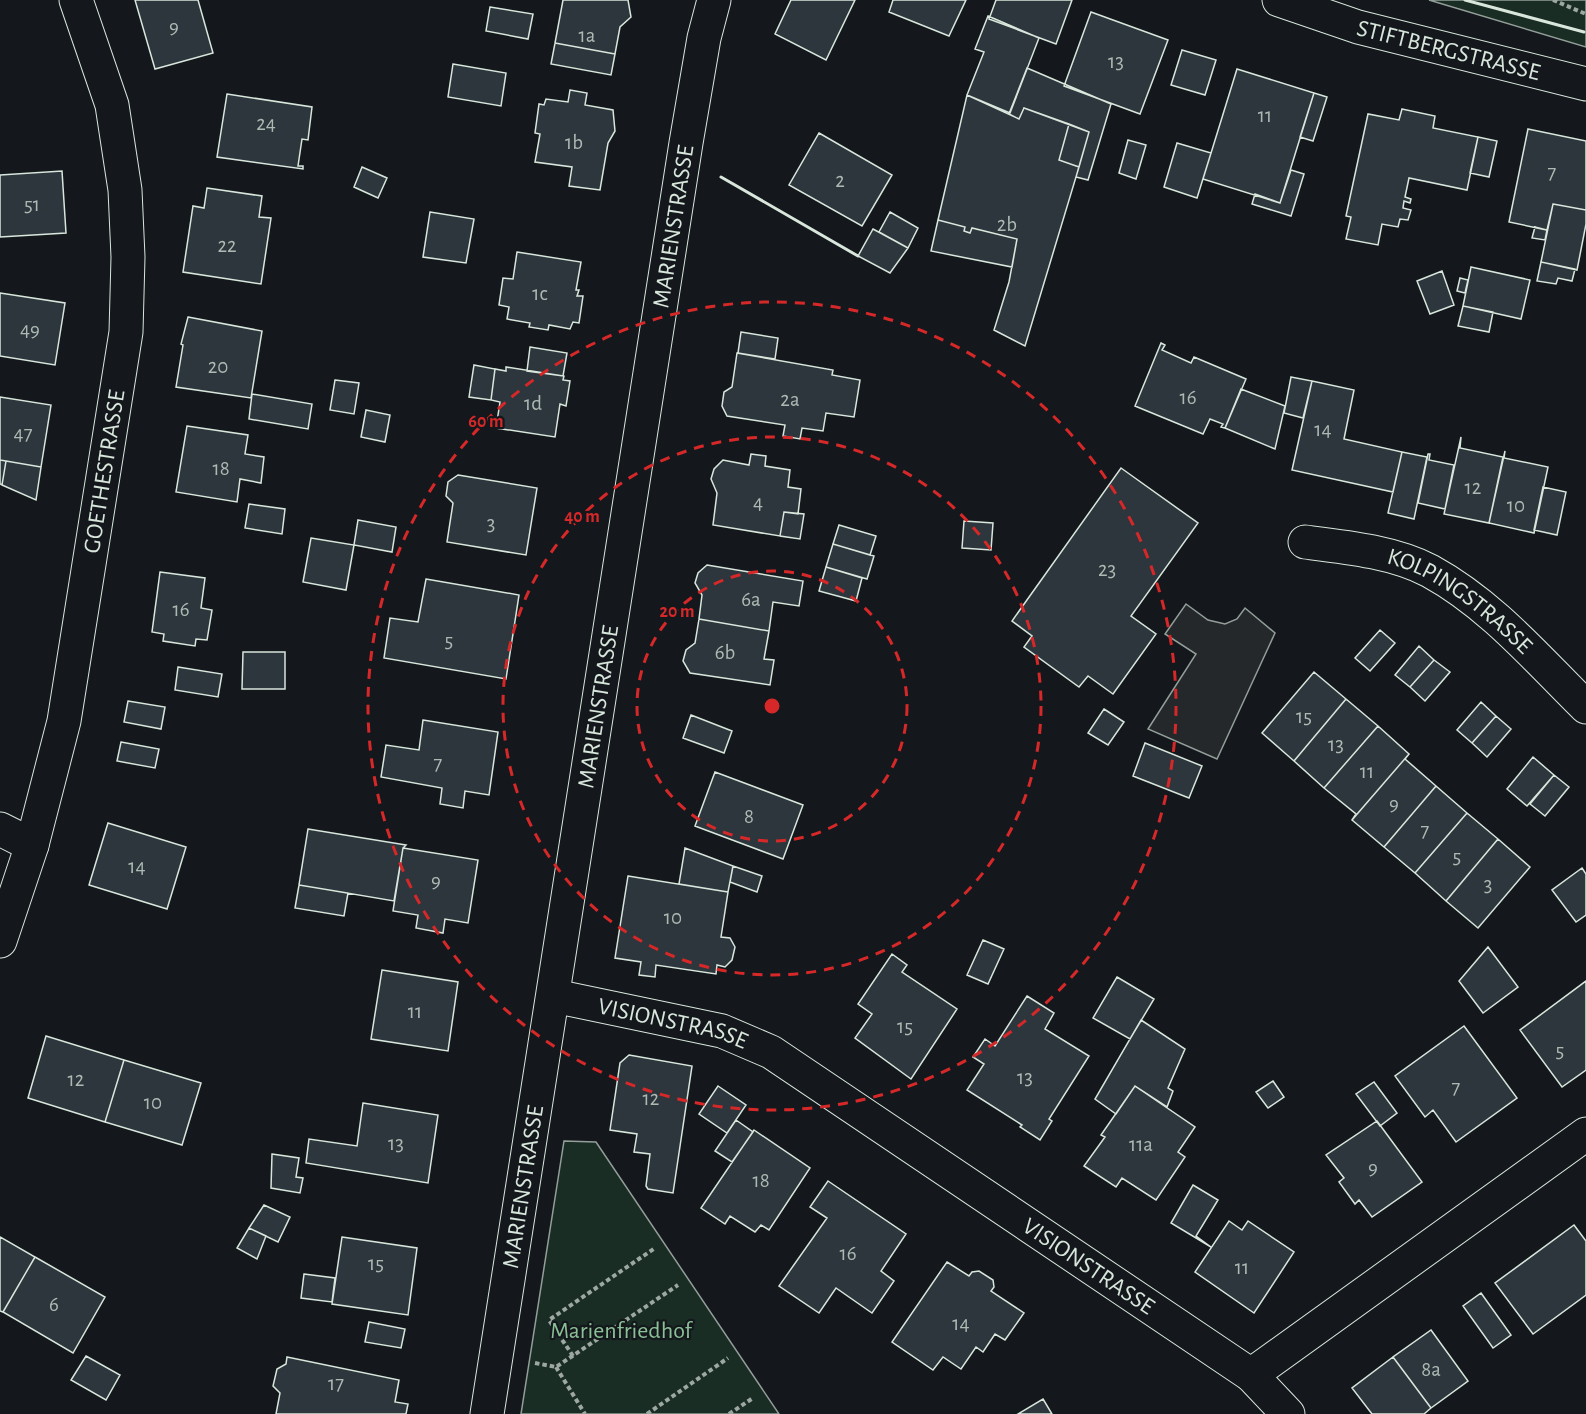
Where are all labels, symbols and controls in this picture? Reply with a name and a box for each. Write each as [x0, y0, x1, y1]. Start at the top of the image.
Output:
house number: 9 [169, 16, 179, 37]
street label: STIFTBERGSTRASSE [1354, 16, 1543, 85]
house number: 1a [579, 25, 596, 46]
house number: 13 [1108, 51, 1124, 72]
house number: 11 [1258, 105, 1272, 126]
house number: 24 [256, 113, 276, 134]
house number: 1b [565, 132, 583, 153]
street label: MARIENSTRASSE [649, 143, 699, 310]
house number: 7 [1548, 162, 1557, 183]
house number: 2 [835, 170, 845, 191]
house number: 51 [24, 194, 40, 215]
house number: 2b [997, 214, 1017, 235]
house number: 22 [217, 235, 237, 256]
house number: 1c [532, 283, 548, 304]
house number: 49 [20, 319, 40, 340]
house number: 20 [208, 356, 228, 377]
house number: 16 [1179, 387, 1197, 408]
street label: GOETHESTRASSE [80, 388, 130, 555]
house number: 2a [780, 389, 800, 410]
house number: 1d [524, 393, 542, 414]
text: 60 m [468, 413, 504, 431]
house number: 14 [1314, 419, 1332, 440]
house number: 47 [14, 423, 33, 444]
house number: 18 [212, 458, 230, 479]
house number: 12 [1465, 477, 1481, 498]
house number: 4 [753, 492, 763, 513]
house number: 10 [1507, 495, 1525, 516]
text: 40 m [564, 508, 600, 526]
house number: 3 [487, 513, 495, 534]
street label: KOLPINGSTRASSE [1385, 545, 1537, 659]
house number: 23 [1098, 559, 1116, 580]
house number: 6a [741, 589, 761, 610]
house number: 16 [172, 599, 190, 620]
text: 20 m [659, 603, 695, 621]
street label: MARIENSTRASSE [574, 623, 623, 790]
house number: 5 [445, 630, 453, 651]
house number: 6b [715, 642, 735, 663]
centre of rings [762, 696, 782, 716]
house number: 15 [1296, 706, 1312, 727]
house number: 13 [1328, 734, 1344, 755]
house number: 7 [434, 753, 443, 774]
house number: 11 [1360, 761, 1374, 782]
house number: 9 [1389, 793, 1399, 814]
house number: 8 [744, 806, 754, 827]
house number: 7 [1421, 820, 1430, 841]
house number: 5 [1453, 846, 1461, 867]
house number: 14 [128, 856, 146, 877]
house number: 9 [431, 870, 441, 891]
house number: 3 [1484, 874, 1492, 895]
house number: 10 [664, 907, 682, 928]
street label: VISIONSTRASSE [596, 994, 752, 1054]
house number: 11 [408, 1001, 422, 1022]
house number: 15 [897, 1016, 913, 1037]
house number: 5 [1556, 1040, 1564, 1061]
house number: 13 [1017, 1067, 1033, 1088]
house number: 12 [68, 1069, 84, 1090]
house number: 7 [1452, 1077, 1461, 1098]
house number: 12 [643, 1088, 659, 1109]
house number: 10 [144, 1092, 162, 1113]
street label: MARIENSTRASSE [499, 1103, 548, 1270]
house number: 13 [388, 1133, 404, 1154]
house number: 11a [1129, 1134, 1153, 1155]
house number: 9 [1368, 1157, 1378, 1178]
house number: 18 [752, 1170, 770, 1191]
street label: VISIONSTRASSE [1018, 1214, 1159, 1320]
house number: 16 [839, 1243, 857, 1264]
house number: 15 [368, 1253, 384, 1274]
house number: 11 [1235, 1257, 1249, 1278]
house number: 6 [49, 1294, 59, 1315]
house number: 14 [952, 1313, 970, 1334]
park label: Marienfriedhof [550, 1319, 694, 1343]
house number: 8a [1421, 1359, 1441, 1380]
house number: 17 [328, 1373, 344, 1394]

